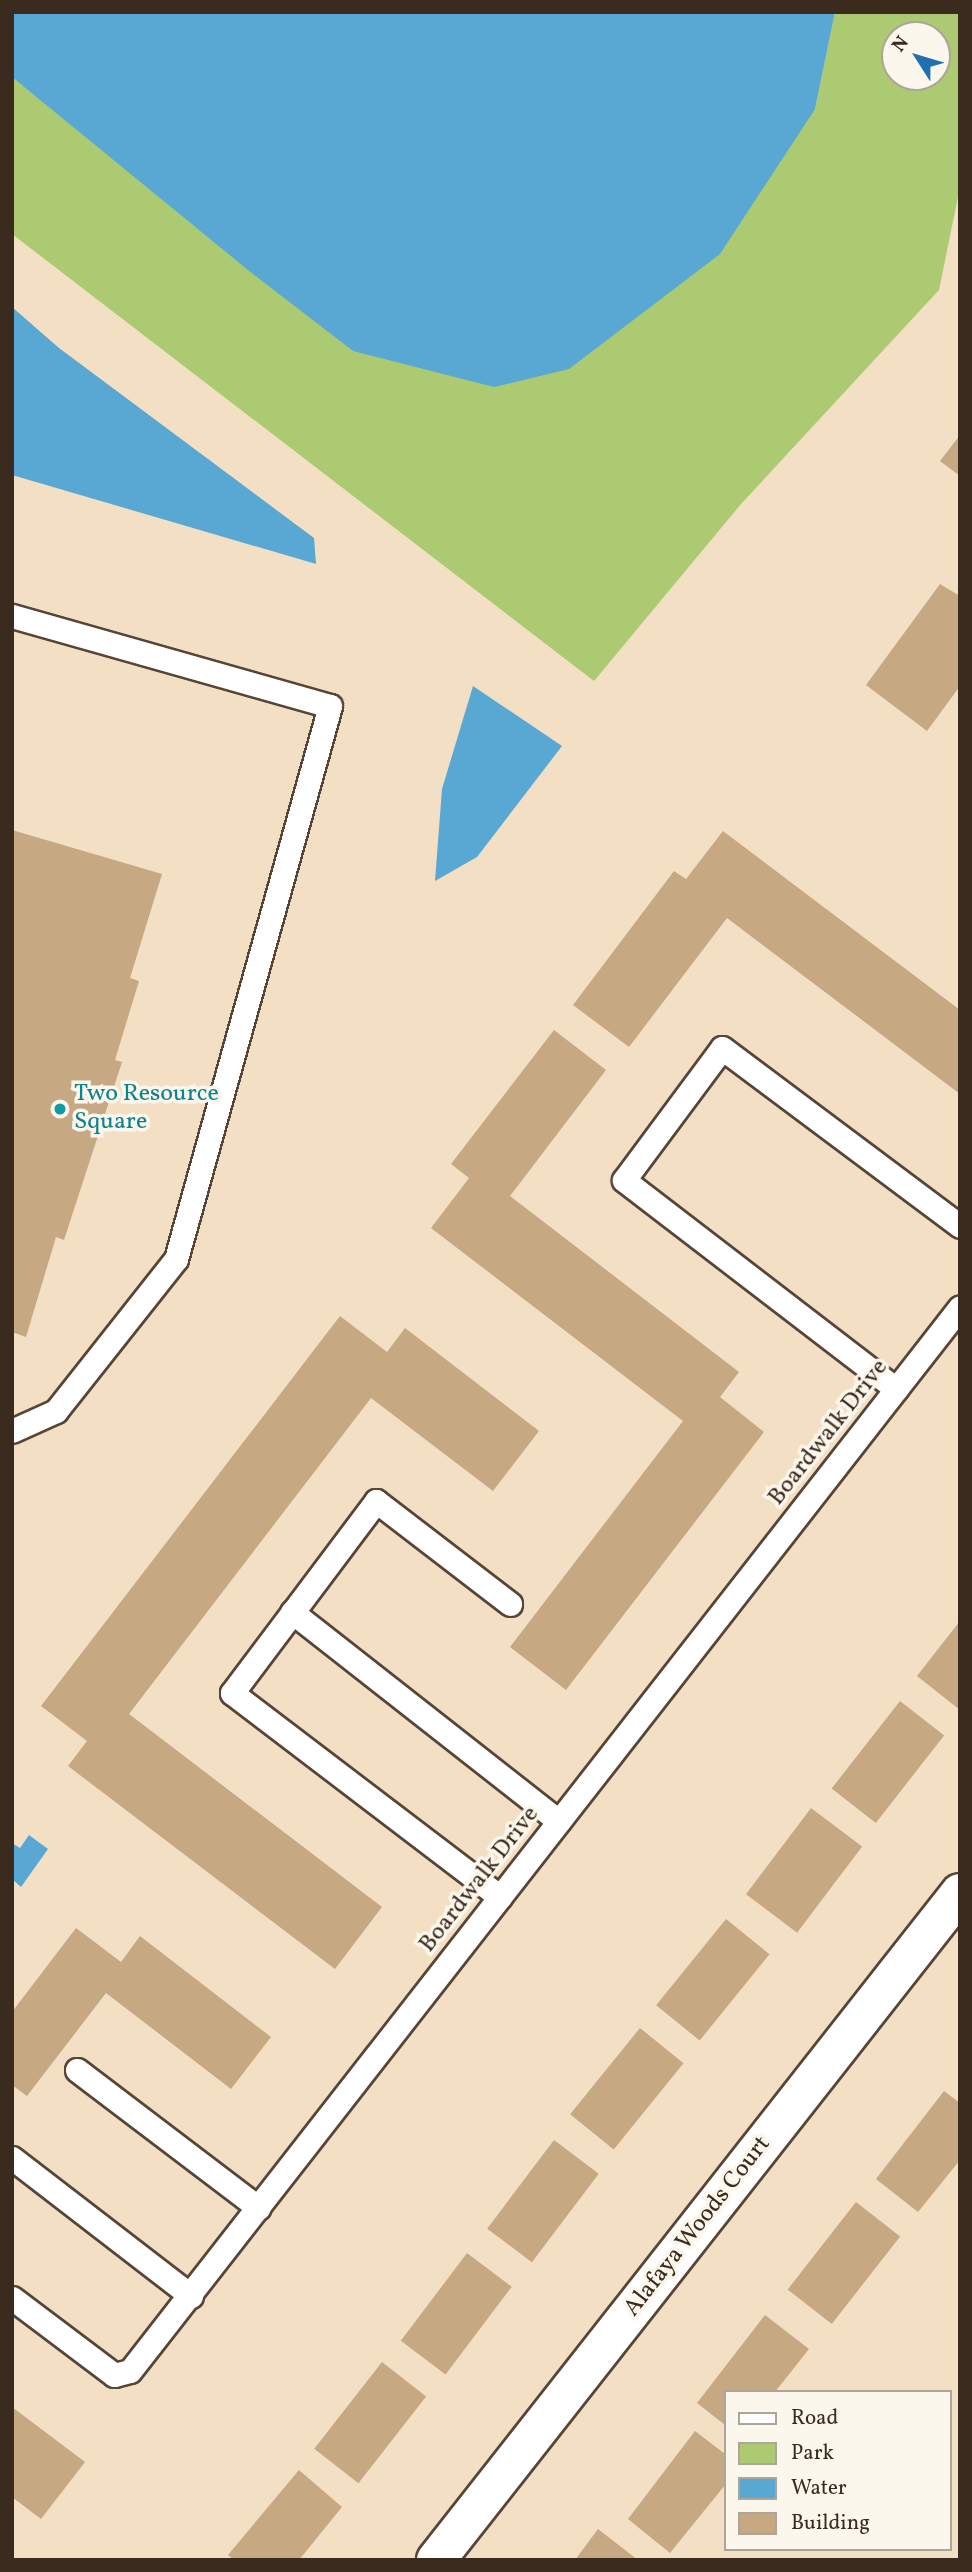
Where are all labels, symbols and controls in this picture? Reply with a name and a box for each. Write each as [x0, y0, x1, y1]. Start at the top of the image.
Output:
north arrow [881, 21, 951, 91]
text: N [886, 31, 915, 58]
place label: Two Resource Square [74, 1081, 219, 1137]
marker: Two Resource Square [52, 1101, 68, 1117]
street label: Boardwalk Drive [763, 1354, 895, 1512]
street label: Boardwalk Drive [414, 1801, 546, 1959]
street label: Alafaya Woods Court [618, 2131, 778, 2323]
legend [724, 2390, 951, 2551]
text: Road [791, 2404, 838, 2433]
text: Park [791, 2439, 834, 2468]
text: Water [791, 2474, 847, 2503]
text: Building [791, 2509, 870, 2538]

